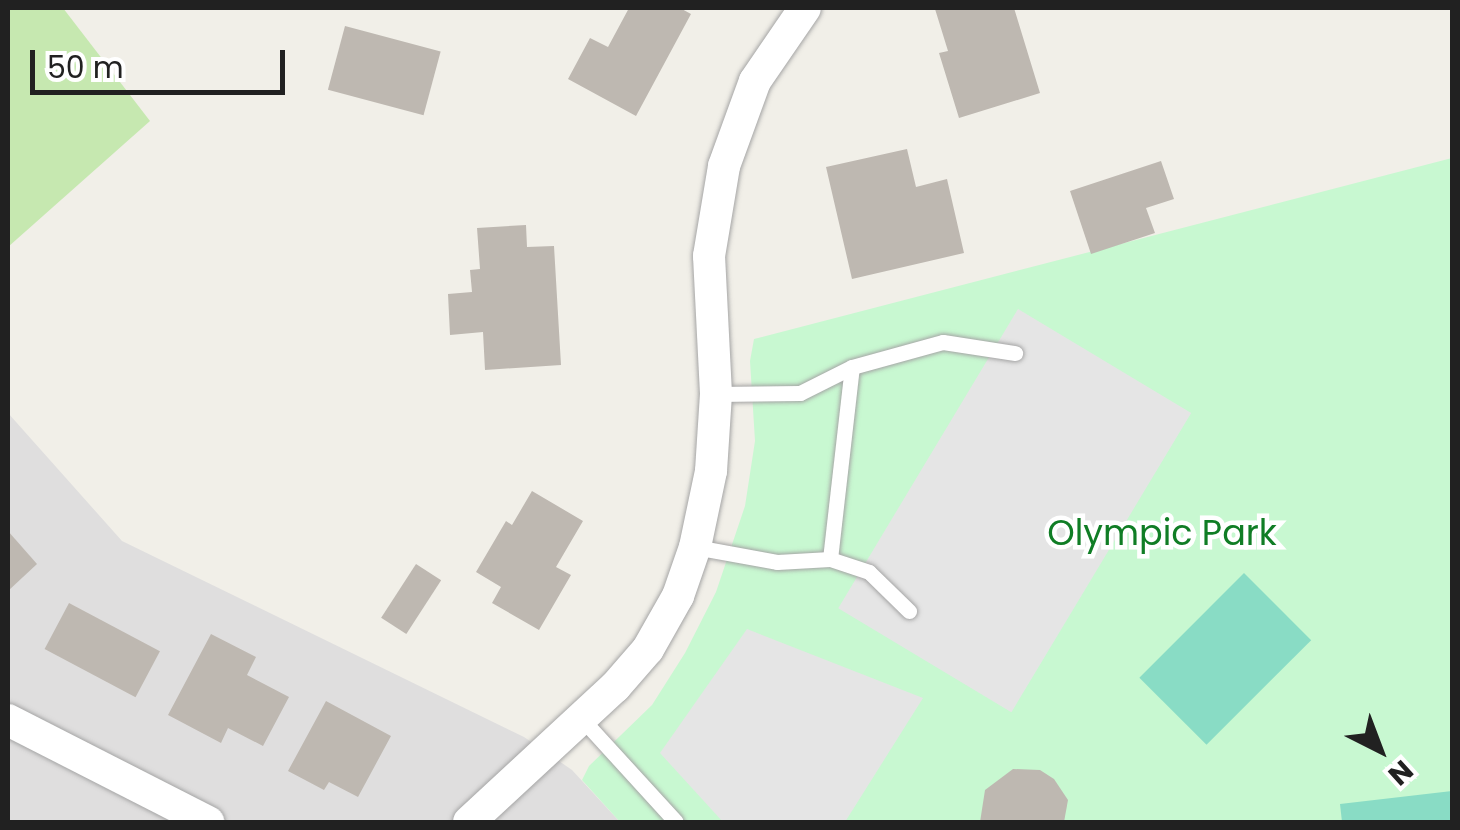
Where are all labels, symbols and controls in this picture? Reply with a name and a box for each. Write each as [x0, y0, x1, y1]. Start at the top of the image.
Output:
scale bar [35, 30, 290, 92]
text: 50 m [47, 46, 124, 89]
park label: Olympic Park [1047, 512, 1277, 554]
north arrow [1330, 700, 1430, 800]
text: N [1380, 751, 1421, 794]

